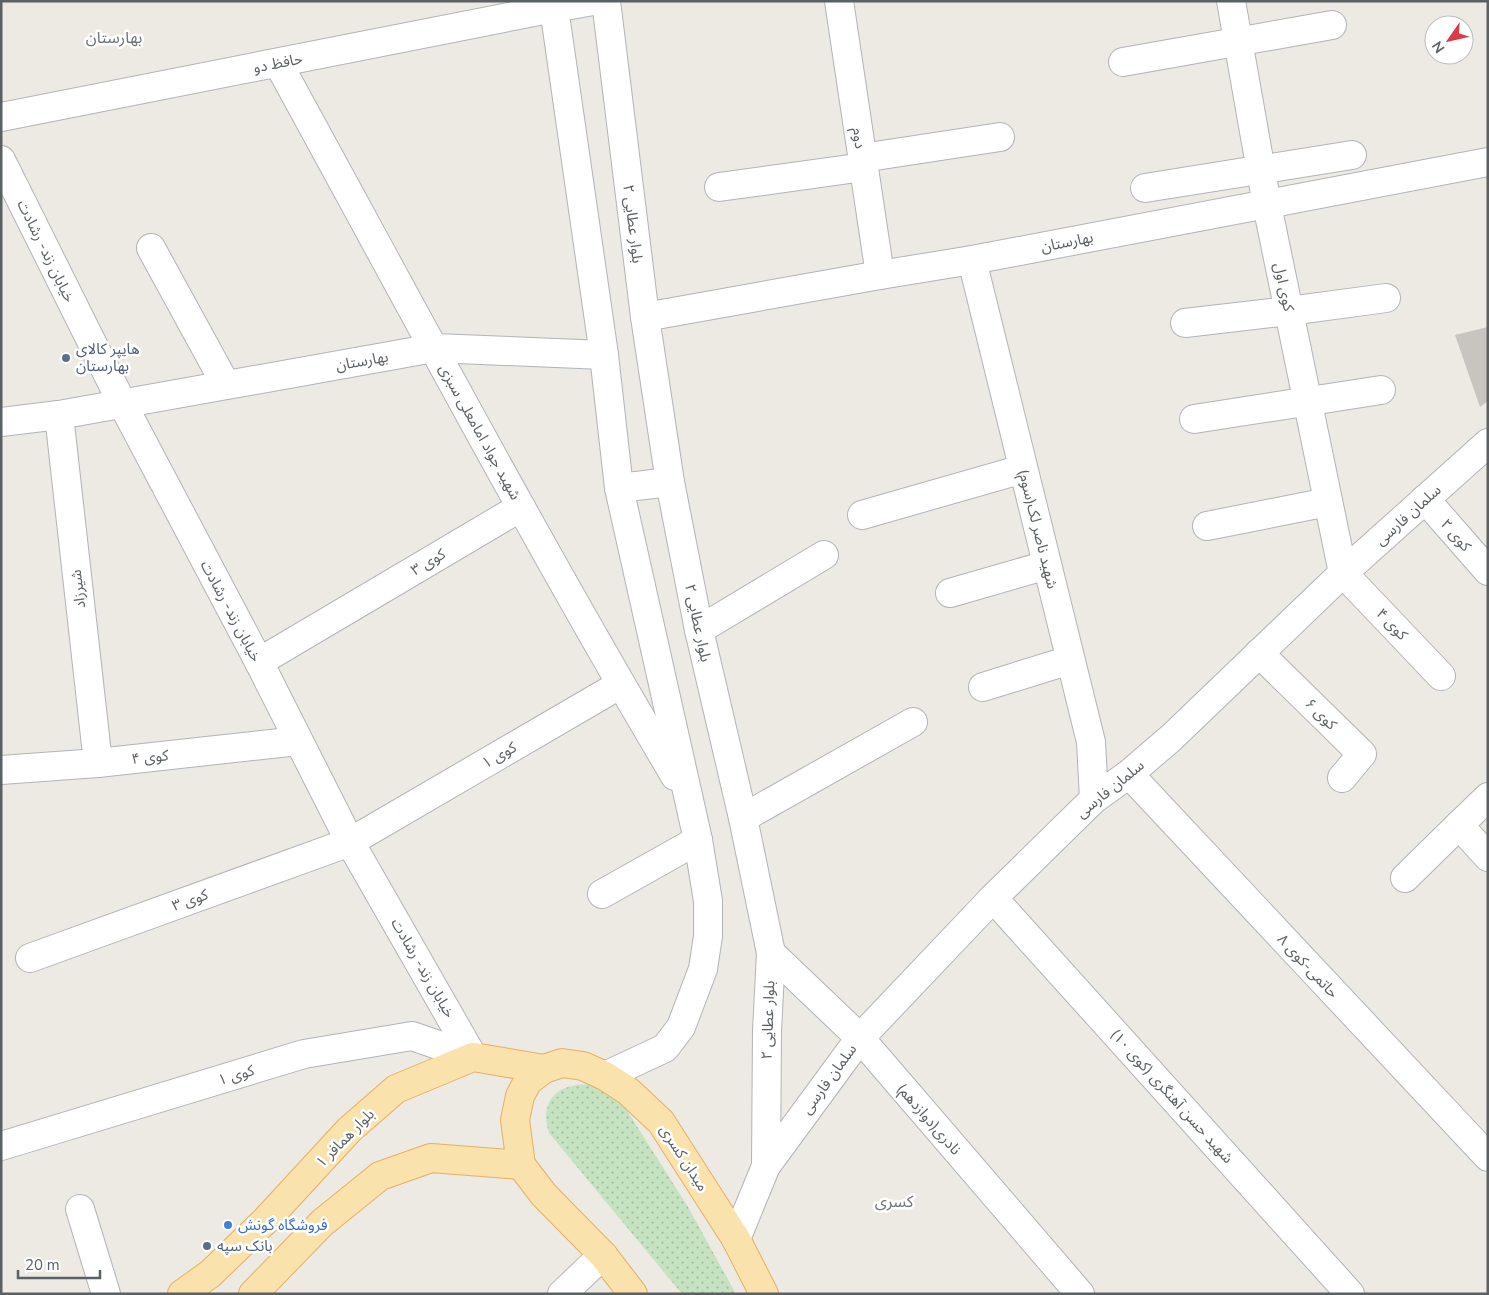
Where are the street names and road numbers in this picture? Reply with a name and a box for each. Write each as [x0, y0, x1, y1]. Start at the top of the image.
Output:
street label: حافظ دو [252, 48, 305, 78]
street label: دوم [846, 126, 871, 150]
street label: بلوار عطایی ۲ [618, 184, 648, 264]
street label: خیابان زند- رشادت [12, 196, 80, 306]
street label: بهارستان [1039, 227, 1095, 257]
street label: کوی اول [1269, 261, 1299, 314]
street label: بهارستان [334, 347, 390, 375]
street label: شهید جواد امامعلی سبزی [434, 360, 526, 504]
street label: شهید ناصر لک(سوم) [1012, 467, 1063, 591]
street label: سلمان فارسی [1371, 480, 1445, 550]
street label: کوی ۲ [1436, 514, 1476, 556]
street label: کوی ۳ [407, 543, 450, 580]
street label: خیابان زند- رشادت [196, 557, 266, 665]
street label: شیرزاد [66, 568, 90, 610]
street label: بلوار عطایی ۲ [680, 582, 716, 664]
street label: کوی ۴ [1372, 604, 1413, 645]
street label: کوی ۶ [1301, 694, 1342, 735]
street label: کوی ۱ [478, 737, 521, 773]
street label: کوی ۴ [131, 745, 170, 769]
street label: سلمان فارسی [1072, 755, 1148, 823]
street label: کوی ۳ [169, 884, 212, 916]
street label: خیابان زند- رشادت [386, 915, 460, 1022]
street label: حاتمی-کوی ۸ [1273, 930, 1343, 1003]
street label: بلوار عطایی ۲ [757, 980, 779, 1060]
street label: شهید حسن آهنگری (کوی ۱۰) [1106, 1024, 1238, 1168]
street label: سلمان فارسی [797, 1040, 861, 1118]
street label: کوی ۱ [215, 1060, 257, 1090]
street label: نادری(دوازدهم) [892, 1079, 966, 1160]
street label: بلوار همافر ۱ [311, 1104, 379, 1172]
street label: میدان کسری [655, 1121, 713, 1195]

